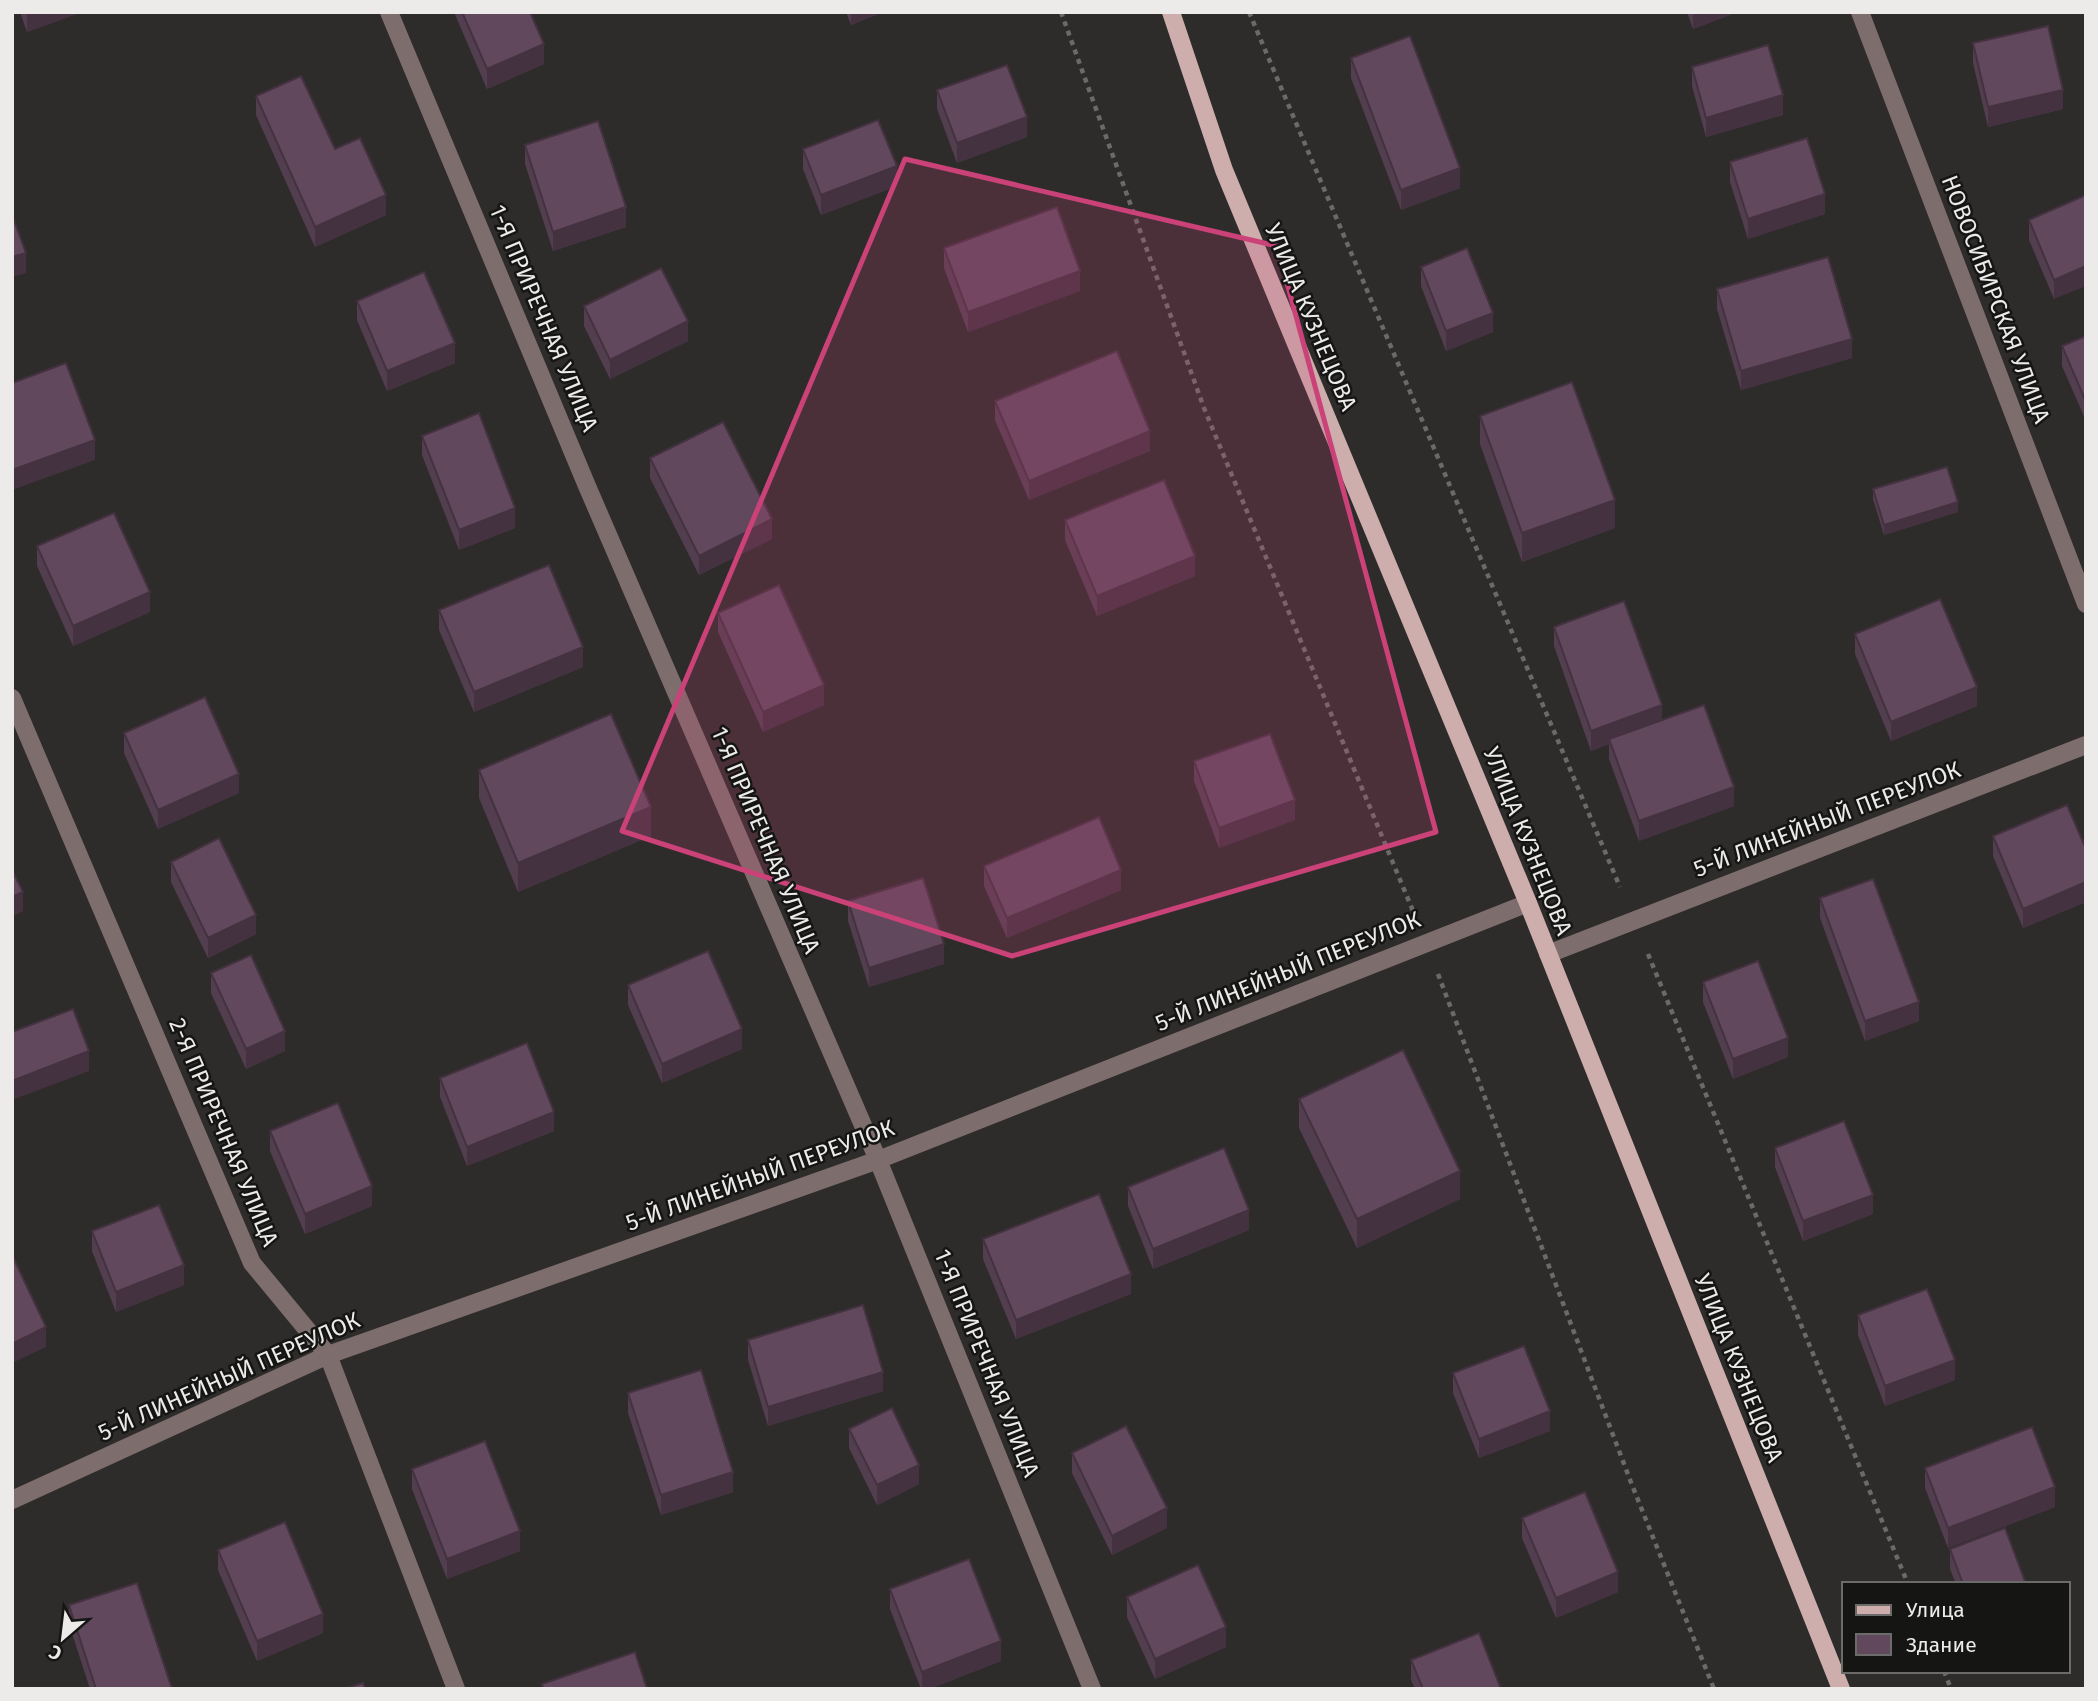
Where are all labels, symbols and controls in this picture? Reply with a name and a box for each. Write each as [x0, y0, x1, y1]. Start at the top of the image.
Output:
street label: НОВОСИБИРСКАЯ УЛИЦА [1936, 171, 2057, 428]
street label: 1-Я ПРИРЕЧНАЯ УЛИЦА [484, 201, 605, 436]
street label: УЛИЦА КУЗНЕЦОВА [1259, 219, 1363, 415]
street label: 1-Я ПРИРЕЧНАЯ УЛИЦА [706, 723, 827, 958]
street label: УЛИЦА КУЗНЕЦОВА [1477, 743, 1579, 940]
street label: 5-Й ЛИНЕЙНЫЙ ПЕРЕУЛОК [1690, 755, 1965, 883]
street label: 5-Й ЛИНЕЙНЫЙ ПЕРЕУЛОК [1151, 905, 1425, 1037]
street label: 2-Я ПРИРЕЧНАЯ УЛИЦА [163, 1014, 285, 1251]
street label: 5-Й ЛИНЕЙНЫЙ ПЕРЕУЛОК [622, 1113, 898, 1237]
street label: 1-Я ПРИРЕЧНАЯ УЛИЦА [928, 1245, 1046, 1482]
street label: УЛИЦА КУЗНЕЦОВА [1688, 1270, 1790, 1467]
street label: 5-Й ЛИНЕЙНЫЙ ПЕРЕУЛОК [94, 1305, 365, 1446]
legend [1842, 1582, 2070, 1673]
text: Улица [1906, 1597, 1965, 1623]
north arrow [28, 1603, 98, 1673]
text: Здание [1906, 1632, 1977, 1658]
text: С [45, 1640, 65, 1665]

